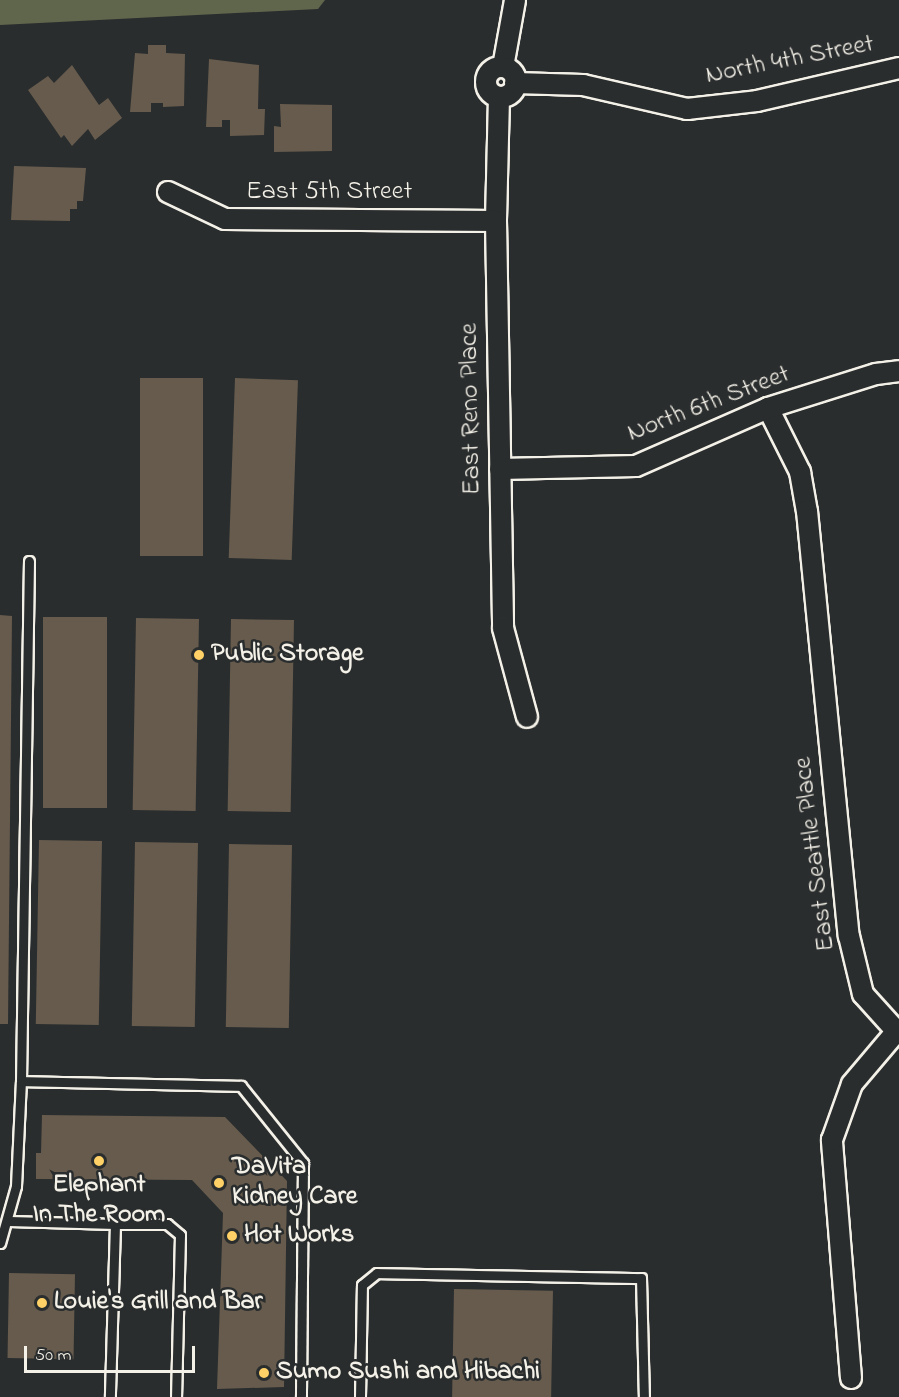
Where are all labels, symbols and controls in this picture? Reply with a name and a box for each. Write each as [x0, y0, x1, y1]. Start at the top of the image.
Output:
street label: North 4th Street [703, 29, 877, 93]
street label: East 5th Street [246, 177, 412, 209]
street label: East Reno Place [455, 323, 489, 495]
street label: North 6th Street [623, 360, 795, 450]
place label: Public Storage [211, 639, 364, 671]
marker: Public Storage [192, 648, 206, 662]
street label: East Seattle Place [789, 755, 843, 953]
place label: DaVita Kidney Care [232, 1152, 357, 1214]
marker: Elephant In The Room [92, 1154, 106, 1168]
place label: Elephant In The Room [33, 1170, 165, 1232]
marker: DaVita Kidney Care [210, 1174, 228, 1192]
place label: Hot Works [244, 1220, 354, 1252]
marker: Hot Works [225, 1229, 239, 1243]
place label: Louie's Grill and Bar [54, 1287, 263, 1319]
marker: Louie's Grill and Bar [35, 1296, 49, 1310]
scale bar [27, 1334, 198, 1372]
text: 50 m [35, 1343, 72, 1369]
place label: Sumo Sushi and Hibachi [276, 1357, 540, 1389]
marker: Sumo Sushi and Hibachi [257, 1366, 271, 1380]

